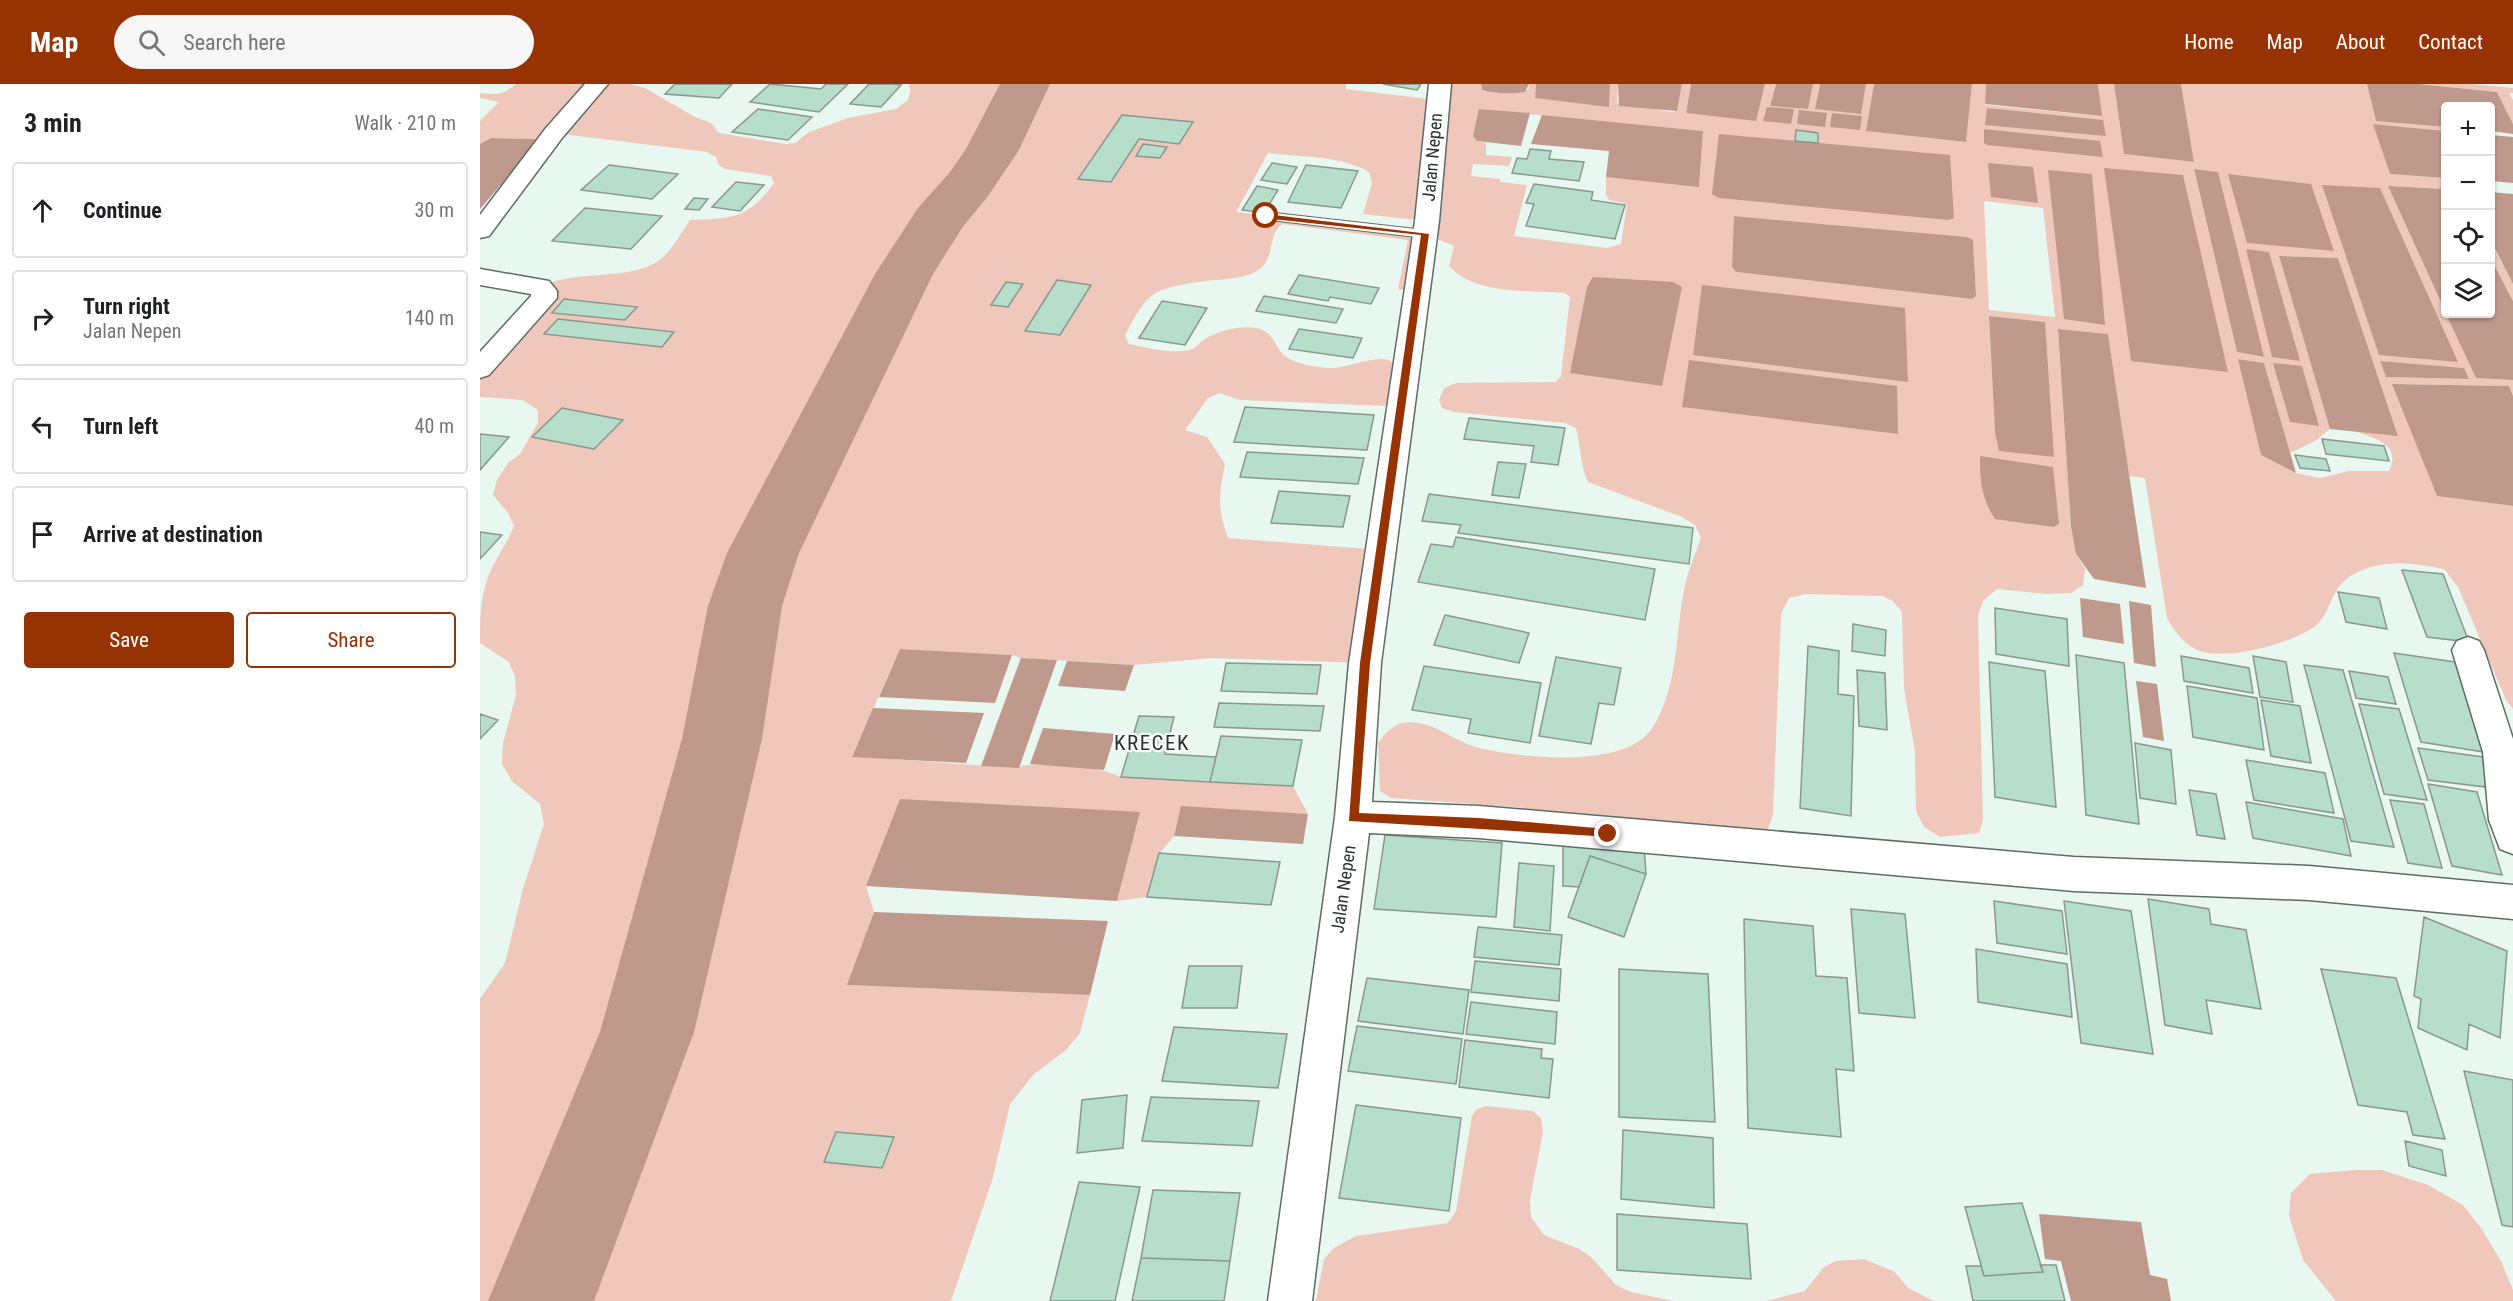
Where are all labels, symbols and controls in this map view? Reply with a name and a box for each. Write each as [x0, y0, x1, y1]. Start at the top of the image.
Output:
search box [114, 15, 534, 69]
text: Map [30, 26, 78, 59]
icon: search [135, 26, 168, 59]
text: Search here [183, 30, 286, 55]
text: Home [2184, 30, 2234, 54]
text: Map [2267, 30, 2303, 54]
text: About [2336, 30, 2385, 54]
text: Contact [2418, 30, 2483, 54]
map controls [2441, 102, 2495, 318]
button: + [2441, 102, 2495, 156]
text: 3 min [24, 108, 82, 138]
text: Walk · 210 m [355, 111, 456, 135]
street label: Jalan Nepen [1418, 112, 1446, 202]
button: − [2441, 156, 2495, 210]
icon: ahead [26, 194, 59, 227]
text: Continue [83, 198, 162, 223]
text: 30 m [415, 198, 454, 222]
route start [1252, 202, 1278, 228]
button: locate [2441, 210, 2495, 264]
button: layers [2441, 264, 2495, 318]
text: Turn right [83, 294, 170, 319]
icon: right [26, 302, 59, 335]
text: 140 m [405, 306, 454, 330]
text: Jalan Nepen [83, 319, 181, 343]
icon: left [26, 410, 59, 443]
text: Turn left [83, 414, 158, 439]
text: 40 m [415, 414, 454, 438]
icon: arrive [26, 518, 59, 551]
text: Arrive at destination [83, 522, 263, 547]
button: Save [24, 612, 234, 668]
button: Share [246, 612, 456, 668]
district label: KRECEK [1114, 731, 1190, 755]
route end [1594, 820, 1620, 846]
street label: Jalan Nepen [1326, 844, 1360, 934]

